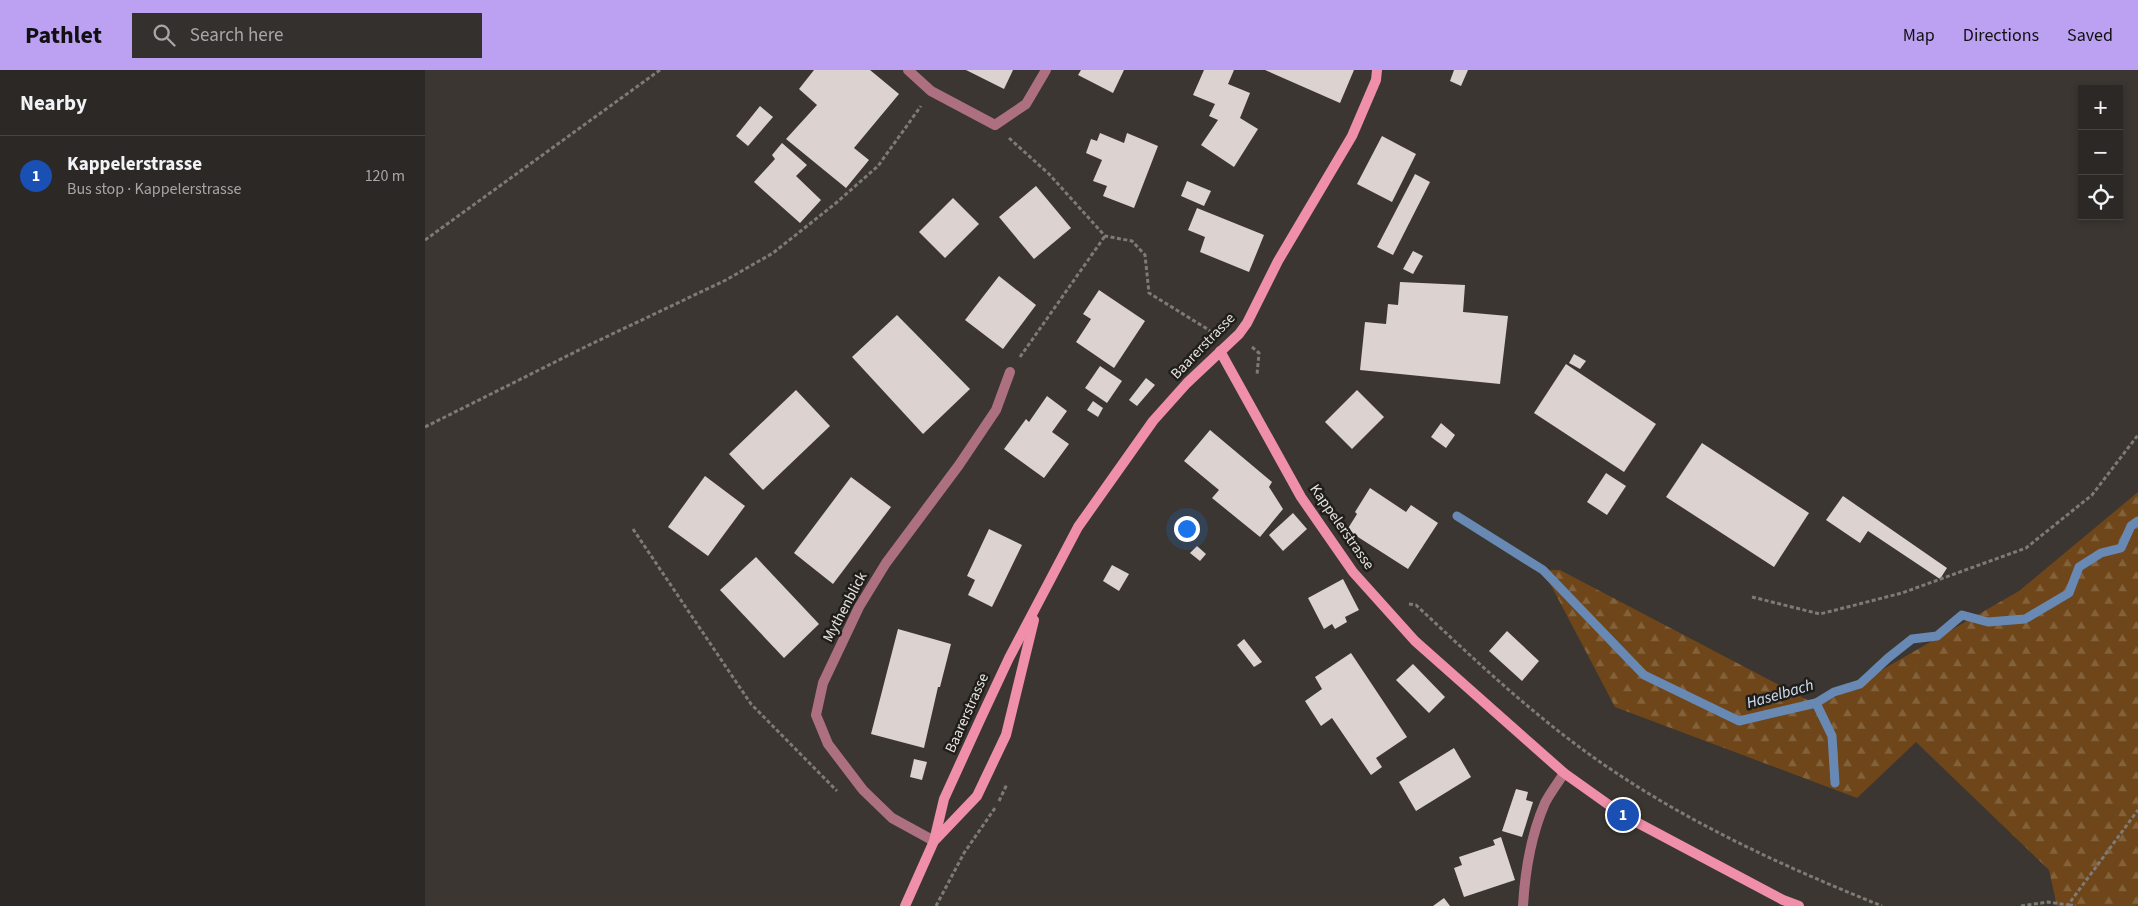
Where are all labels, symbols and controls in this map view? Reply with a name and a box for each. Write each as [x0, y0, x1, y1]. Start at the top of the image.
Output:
search box [132, 13, 482, 58]
text: Pathlet [25, 18, 102, 53]
icon: search [150, 21, 178, 49]
text: Search here [190, 22, 284, 49]
text: Map [1903, 23, 1935, 48]
text: Directions [1963, 23, 2039, 48]
text: Saved [2067, 23, 2113, 48]
map controls [2078, 85, 2123, 220]
button: + [2078, 85, 2123, 130]
text: Nearby [20, 88, 87, 118]
button: − [2078, 130, 2123, 175]
text: Kappelerstrasse [67, 151, 202, 178]
text: 1 [32, 165, 40, 187]
text: 120 m [365, 165, 405, 187]
button: locate [2078, 175, 2123, 220]
text: Bus stop · Kappelerstrasse [67, 178, 241, 200]
street label: Baarerstrasse [1166, 308, 1240, 384]
street label: Kappelerstrasse [1305, 480, 1379, 574]
your location [1174, 516, 1200, 542]
street label: Mythenblick [818, 568, 873, 646]
street label: Baarerstrasse [940, 670, 994, 756]
water label: Haselbach [1744, 674, 1816, 714]
pin: 1 [1607, 796, 1639, 834]

